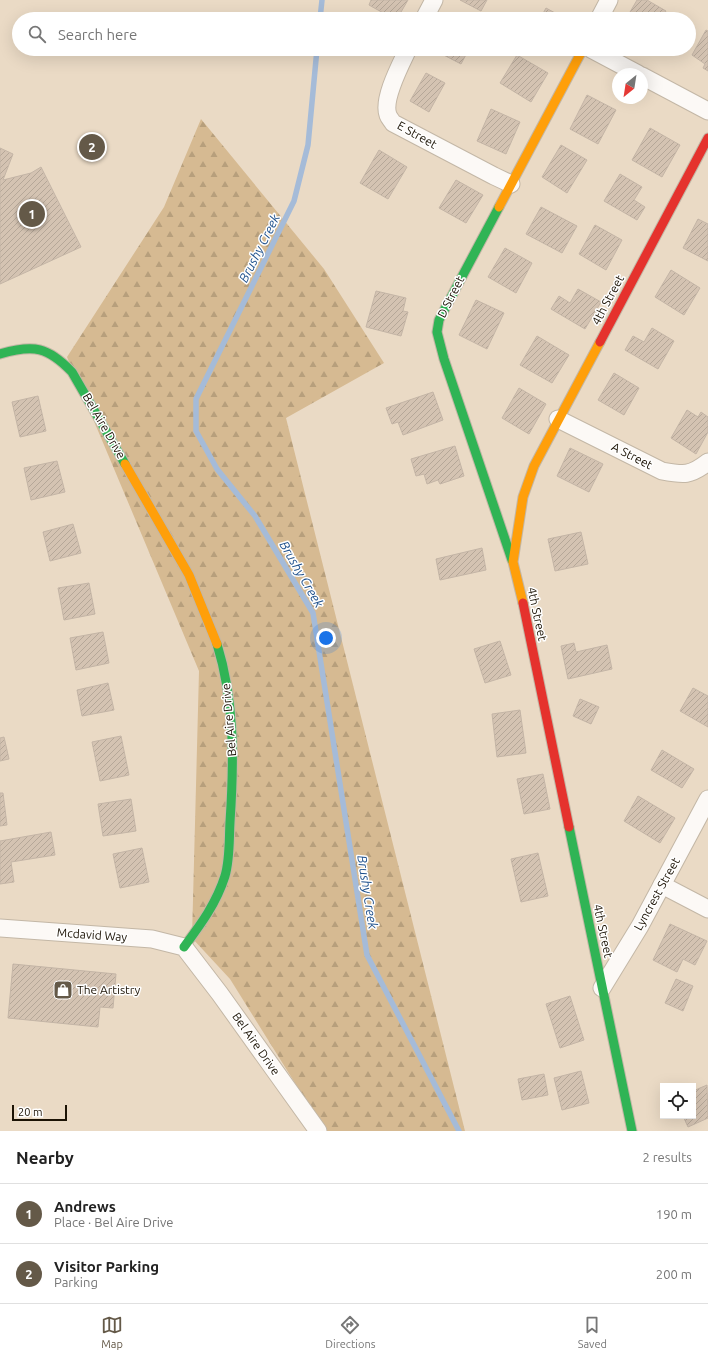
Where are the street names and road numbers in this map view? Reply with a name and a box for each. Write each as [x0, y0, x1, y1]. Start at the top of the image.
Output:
street label: E Street [395, 118, 439, 151]
street label: 4th Street [589, 272, 626, 327]
street label: D Street [435, 274, 467, 320]
street label: Bel Aire Drive [81, 391, 128, 461]
street label: A Street [610, 440, 655, 471]
street label: 4th Street [525, 586, 550, 642]
street label: Bel Aire Drive [219, 683, 238, 757]
street label: Lyncrest Street [631, 855, 682, 933]
street label: 4th Street [591, 903, 616, 959]
street label: Mcdavid Way [56, 926, 128, 943]
street label: Bel Aire Drive [230, 1010, 283, 1077]

